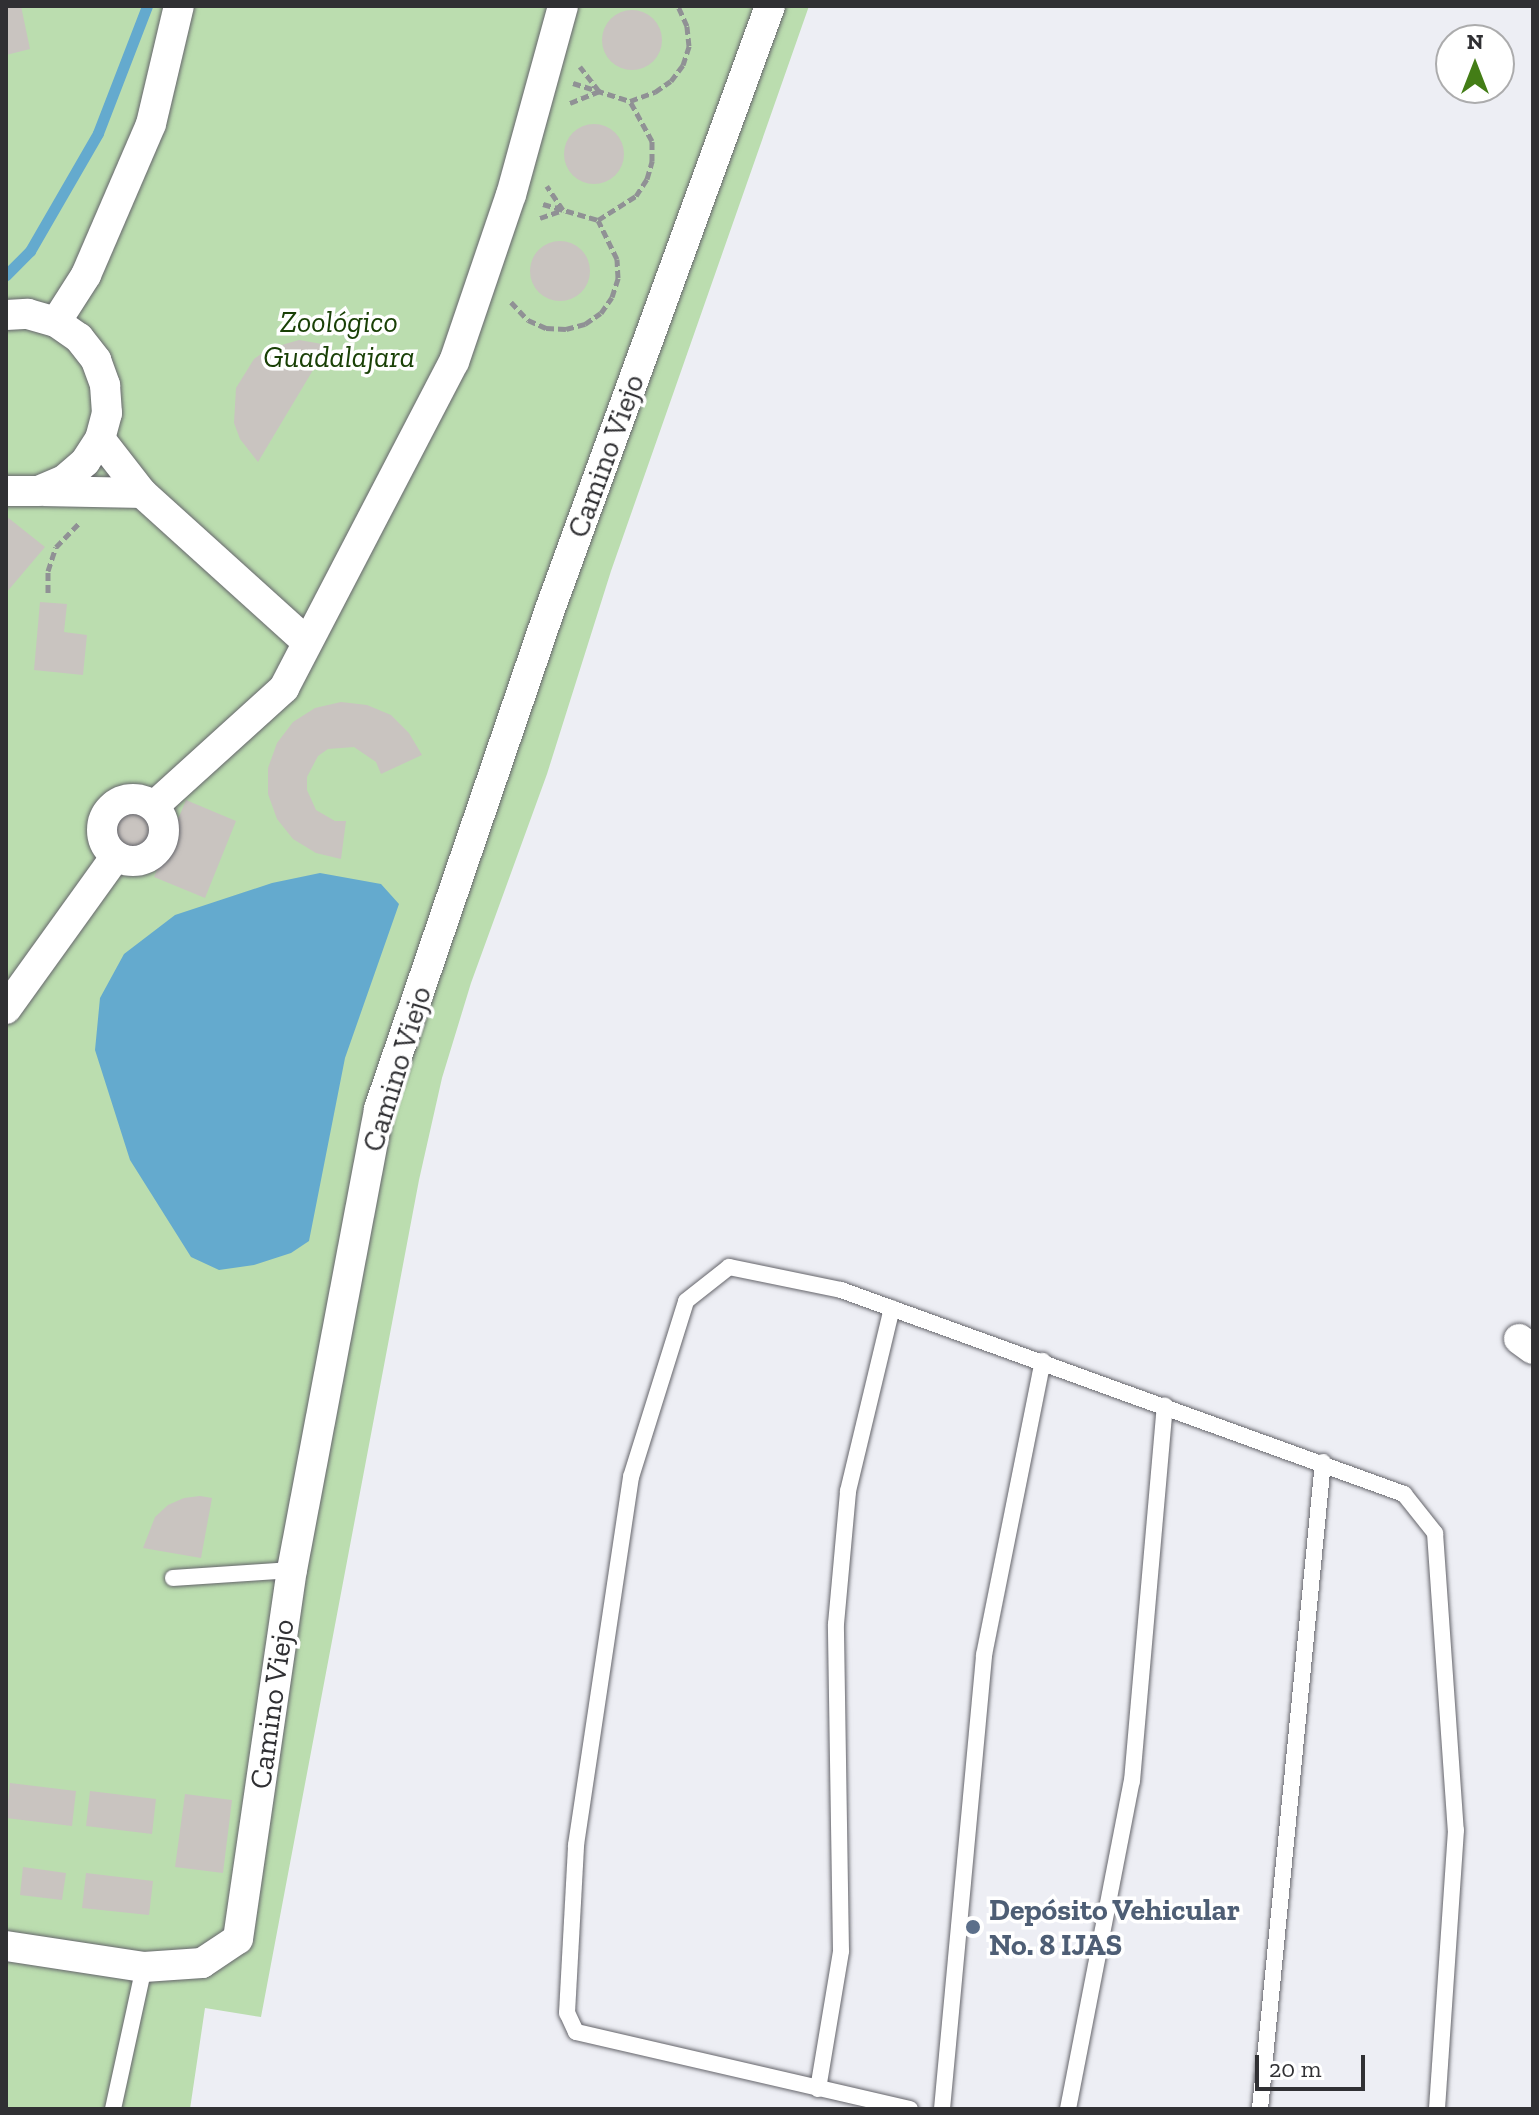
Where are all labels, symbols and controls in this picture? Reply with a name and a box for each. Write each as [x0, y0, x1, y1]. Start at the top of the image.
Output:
north arrow [1435, 24, 1515, 104]
text: N [1467, 28, 1483, 55]
park label: Zoológico Guadalajara [263, 304, 415, 374]
street label: Camino Viejo [560, 369, 652, 543]
street label: Camino Viejo [355, 982, 439, 1156]
street label: Camino Viejo [242, 1616, 302, 1792]
place label: Depósito Vehicular No. 8 IJAS [989, 1892, 1241, 1962]
marker: Depósito Vehicular No. 8 IJAS [964, 1918, 982, 1936]
scale bar [1259, 2039, 1369, 2089]
text: 20 m [1269, 2054, 1321, 2083]

